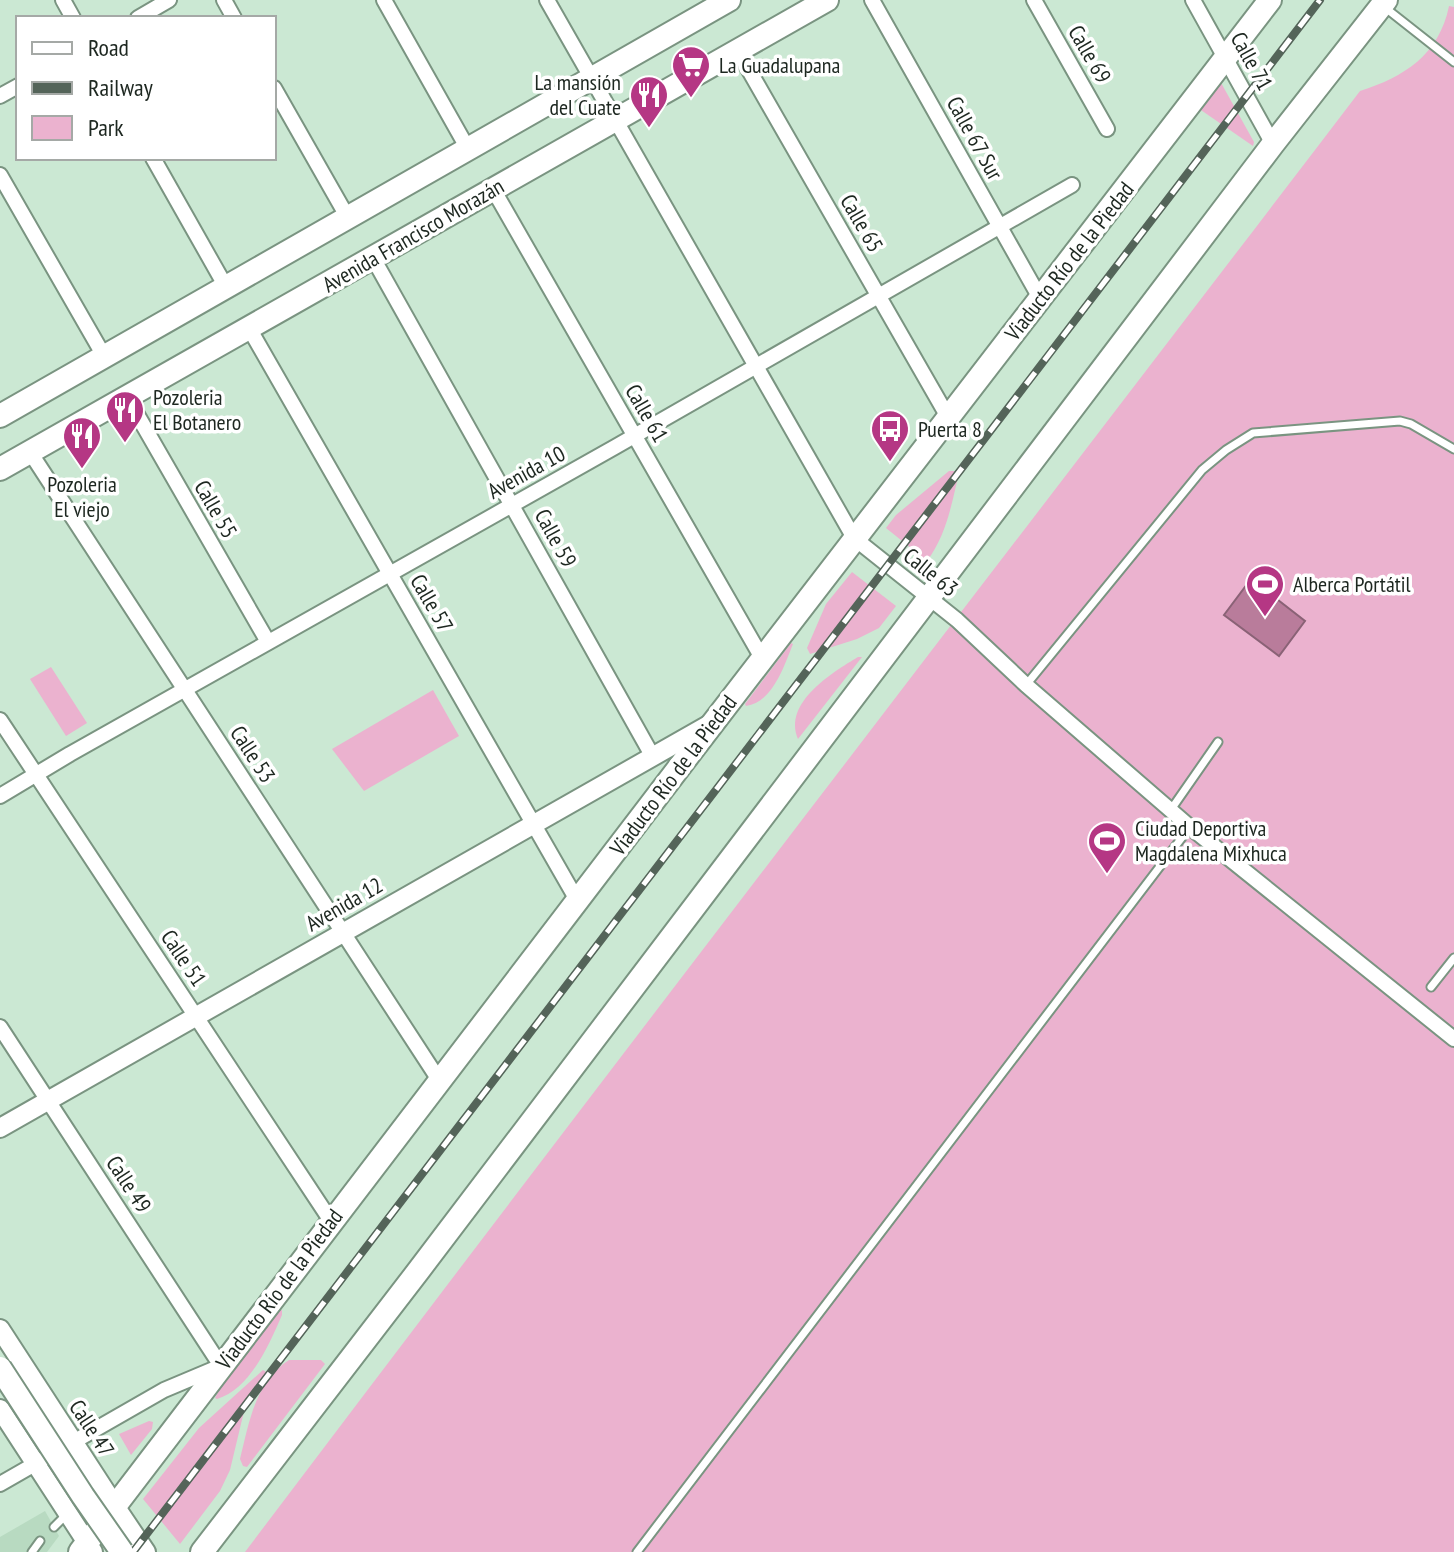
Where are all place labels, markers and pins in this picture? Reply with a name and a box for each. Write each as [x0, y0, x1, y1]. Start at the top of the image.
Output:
supermarket icon: La Guadalupana [670, 44, 712, 99]
place label: La Guadalupana [719, 51, 840, 79]
place label: La mansión del Cuate [535, 68, 621, 121]
restaurant icon: La mansión del Cuate [628, 74, 670, 129]
place label: Pozoleria El Botanero [153, 383, 241, 436]
restaurant icon: Pozoleria El Botanero [104, 389, 146, 444]
bus stop icon: Puerta 8 [869, 408, 911, 463]
restaurant icon: Pozoleria El viejo [61, 415, 103, 470]
place label: Puerta 8 [918, 415, 982, 443]
place label: Pozoleria El viejo [47, 470, 117, 523]
sports icon: Alberca Portátil [1244, 563, 1286, 618]
place label: Alberca Portátil [1293, 570, 1412, 598]
place label: Ciudad Deportiva Magdalena Mixhuca [1135, 814, 1287, 867]
sports icon: Ciudad Deportiva Magdalena Mixhuca [1086, 820, 1128, 875]

